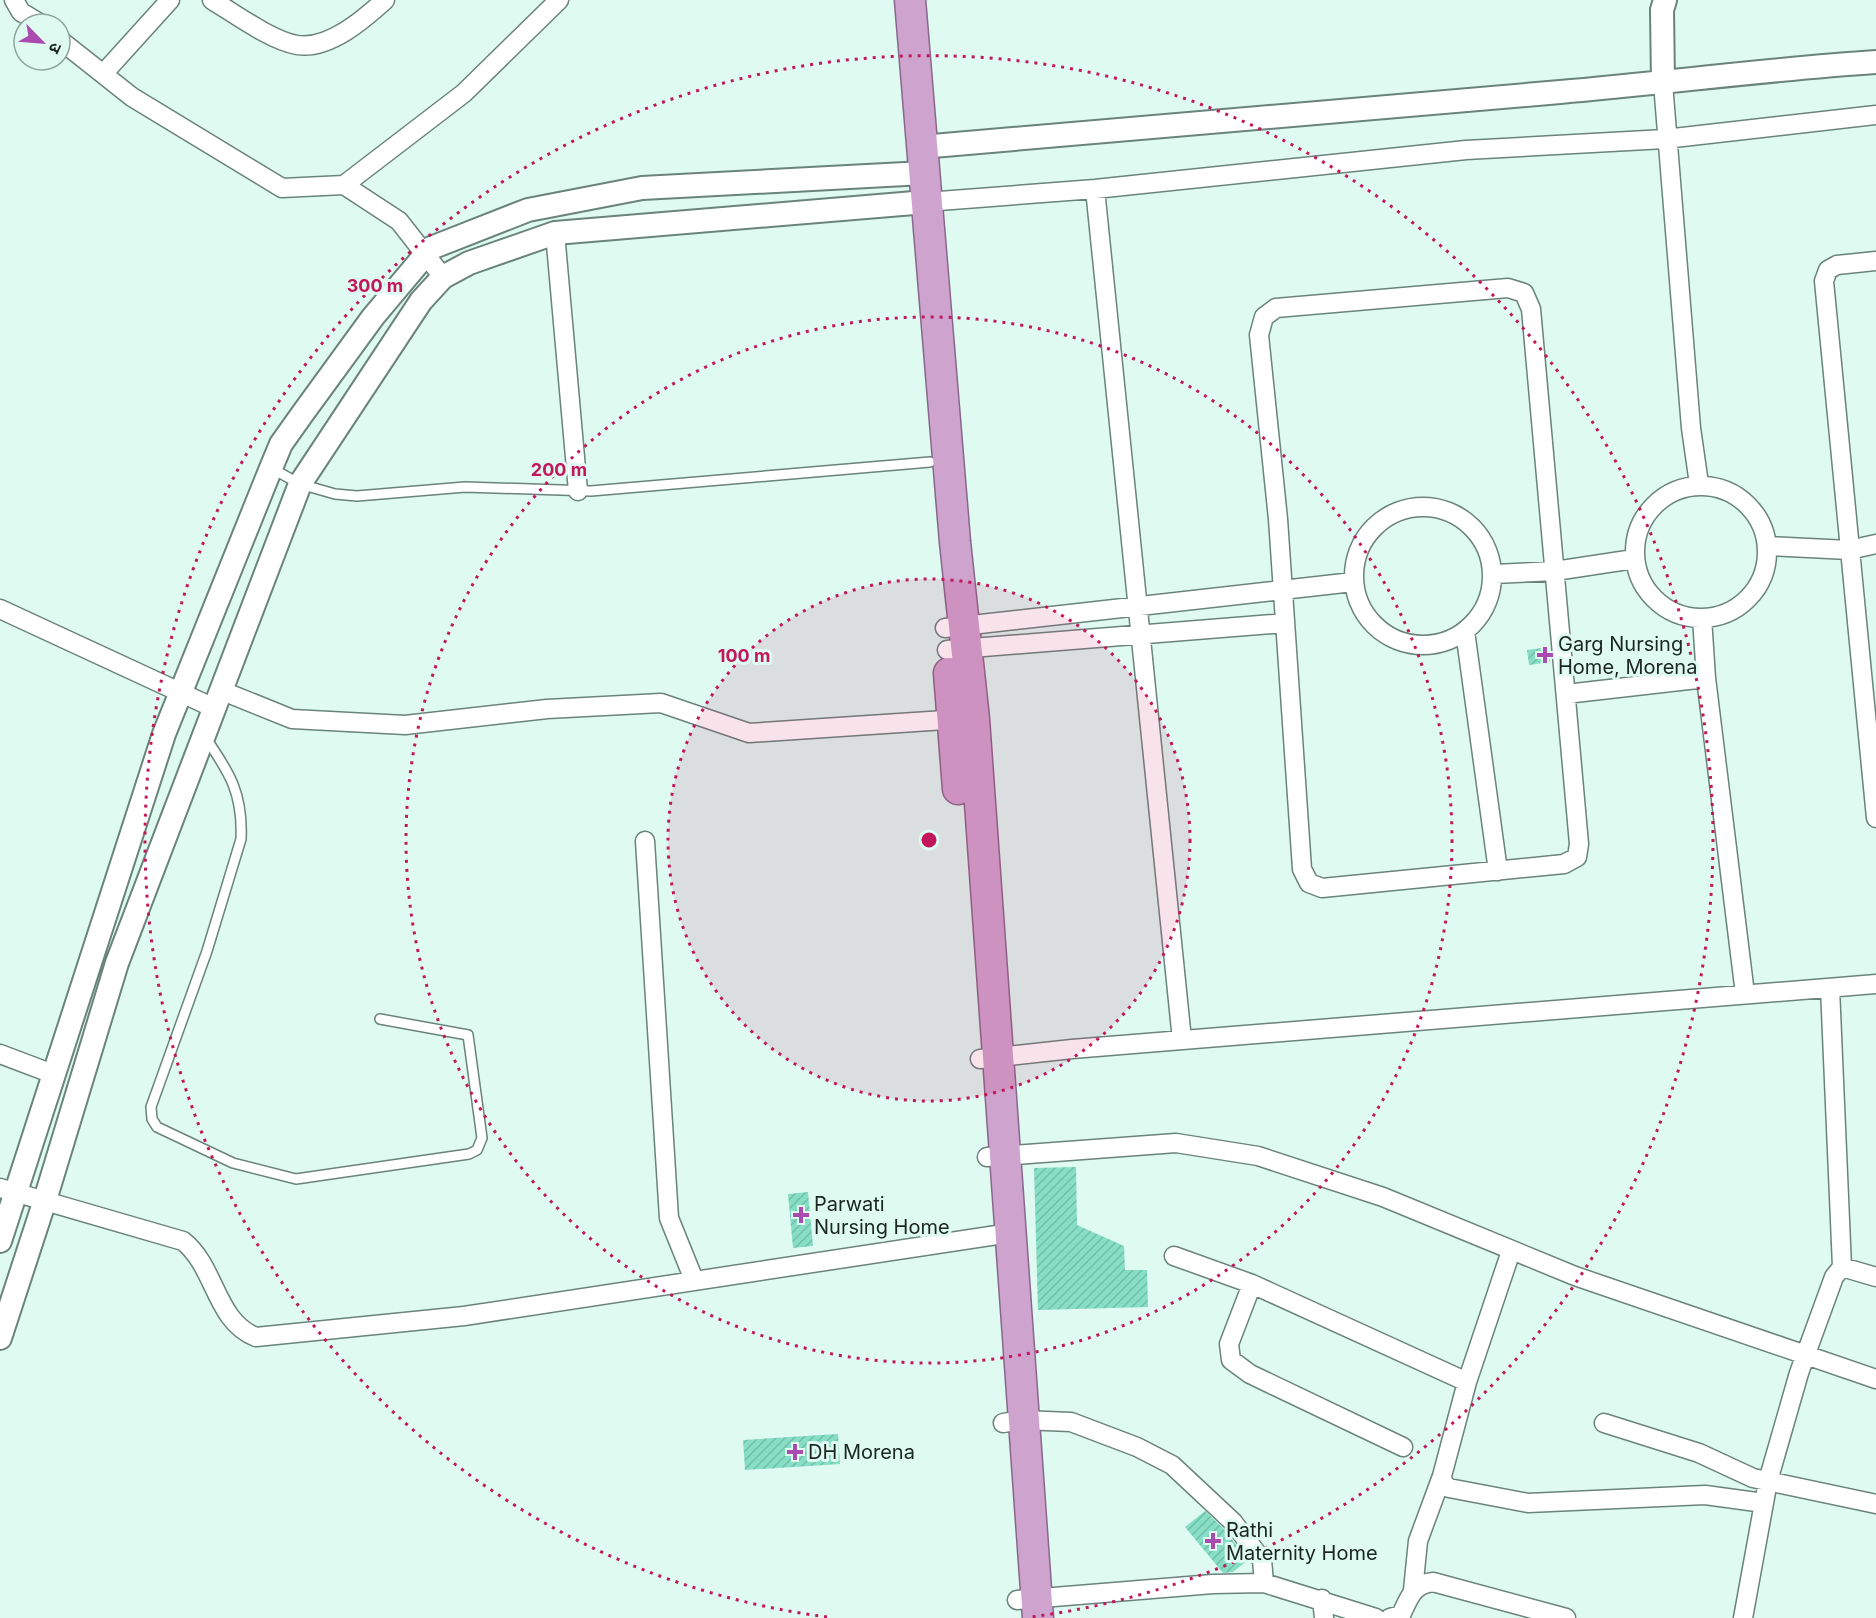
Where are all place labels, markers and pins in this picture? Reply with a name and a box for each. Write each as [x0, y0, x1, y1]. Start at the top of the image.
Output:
place label: Garg Nursing Home, Morena [1558, 632, 1697, 679]
marker: Garg Nursing Home, Morena [1536, 646, 1554, 664]
centre of rings [919, 830, 939, 850]
place label: Parwati Nursing Home [814, 1192, 950, 1239]
marker: Parwati Nursing Home [792, 1206, 810, 1224]
place label: DH Morena [808, 1440, 915, 1464]
marker: DH Morena [786, 1443, 804, 1461]
place label: Rathi Maternity Home [1226, 1518, 1378, 1565]
marker: Rathi Maternity Home [1204, 1532, 1222, 1550]

